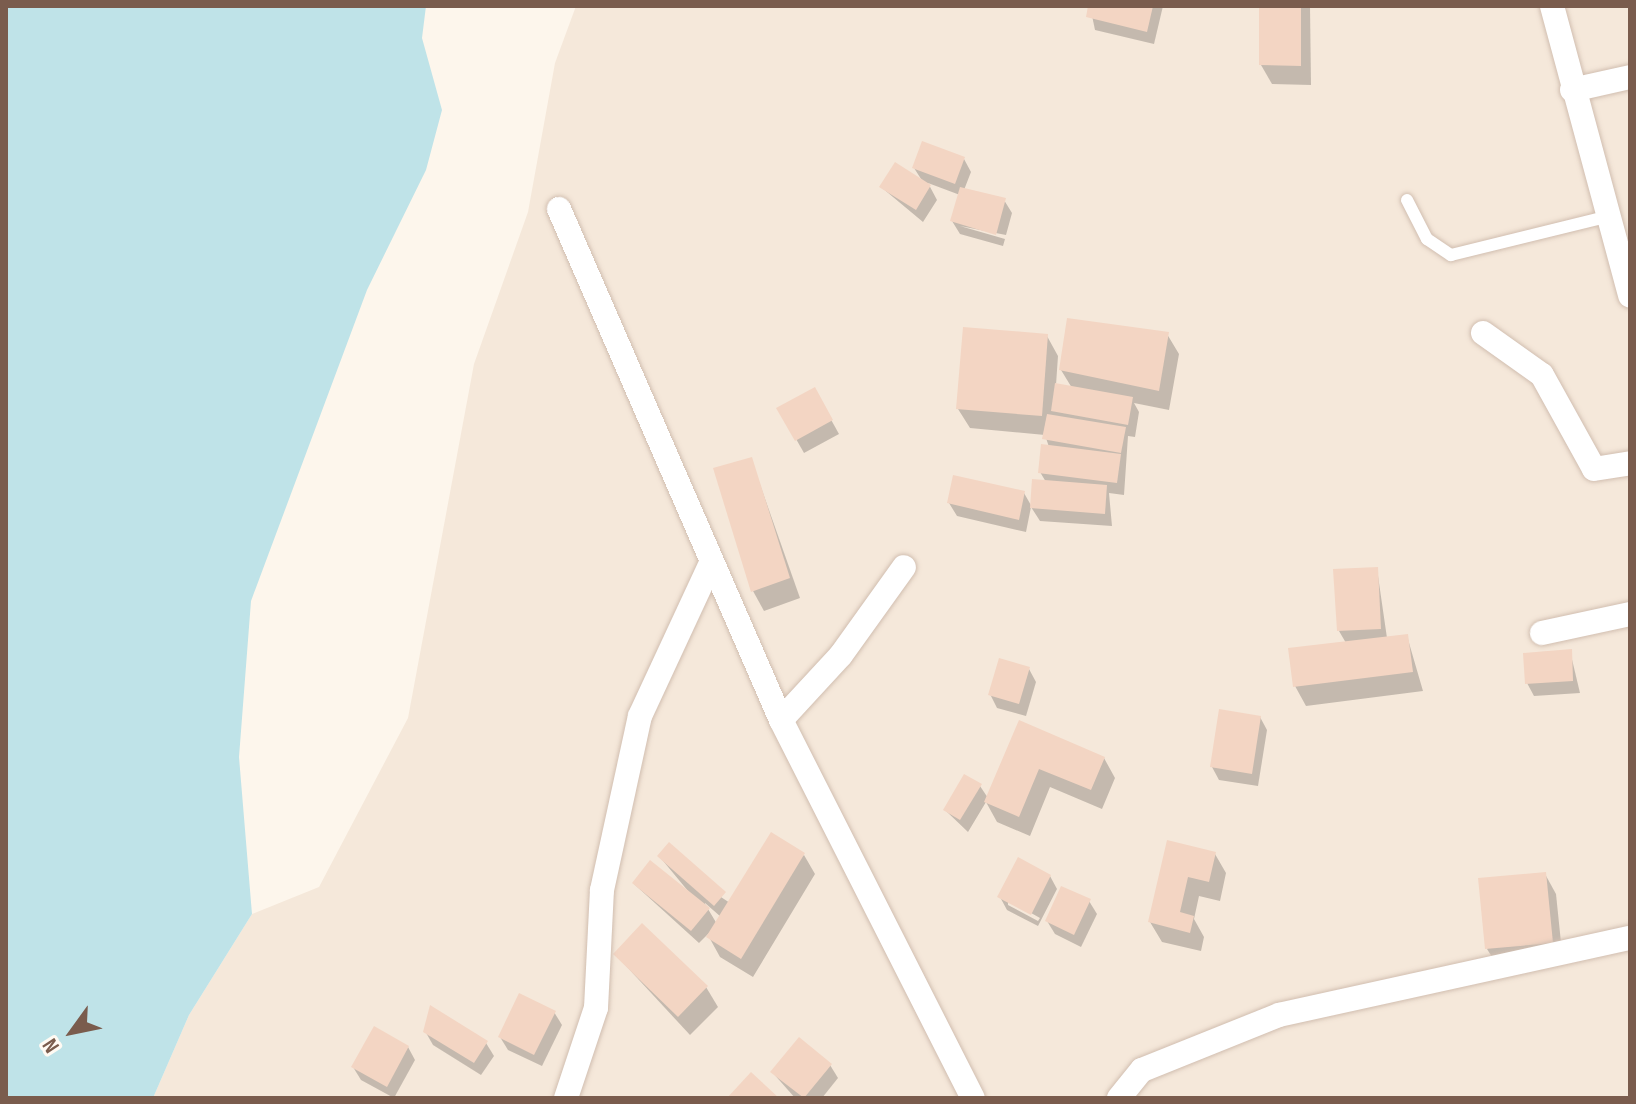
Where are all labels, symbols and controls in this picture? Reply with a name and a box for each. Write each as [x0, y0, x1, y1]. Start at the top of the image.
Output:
north arrow [32, 992, 112, 1072]
text: N [37, 1033, 66, 1058]

